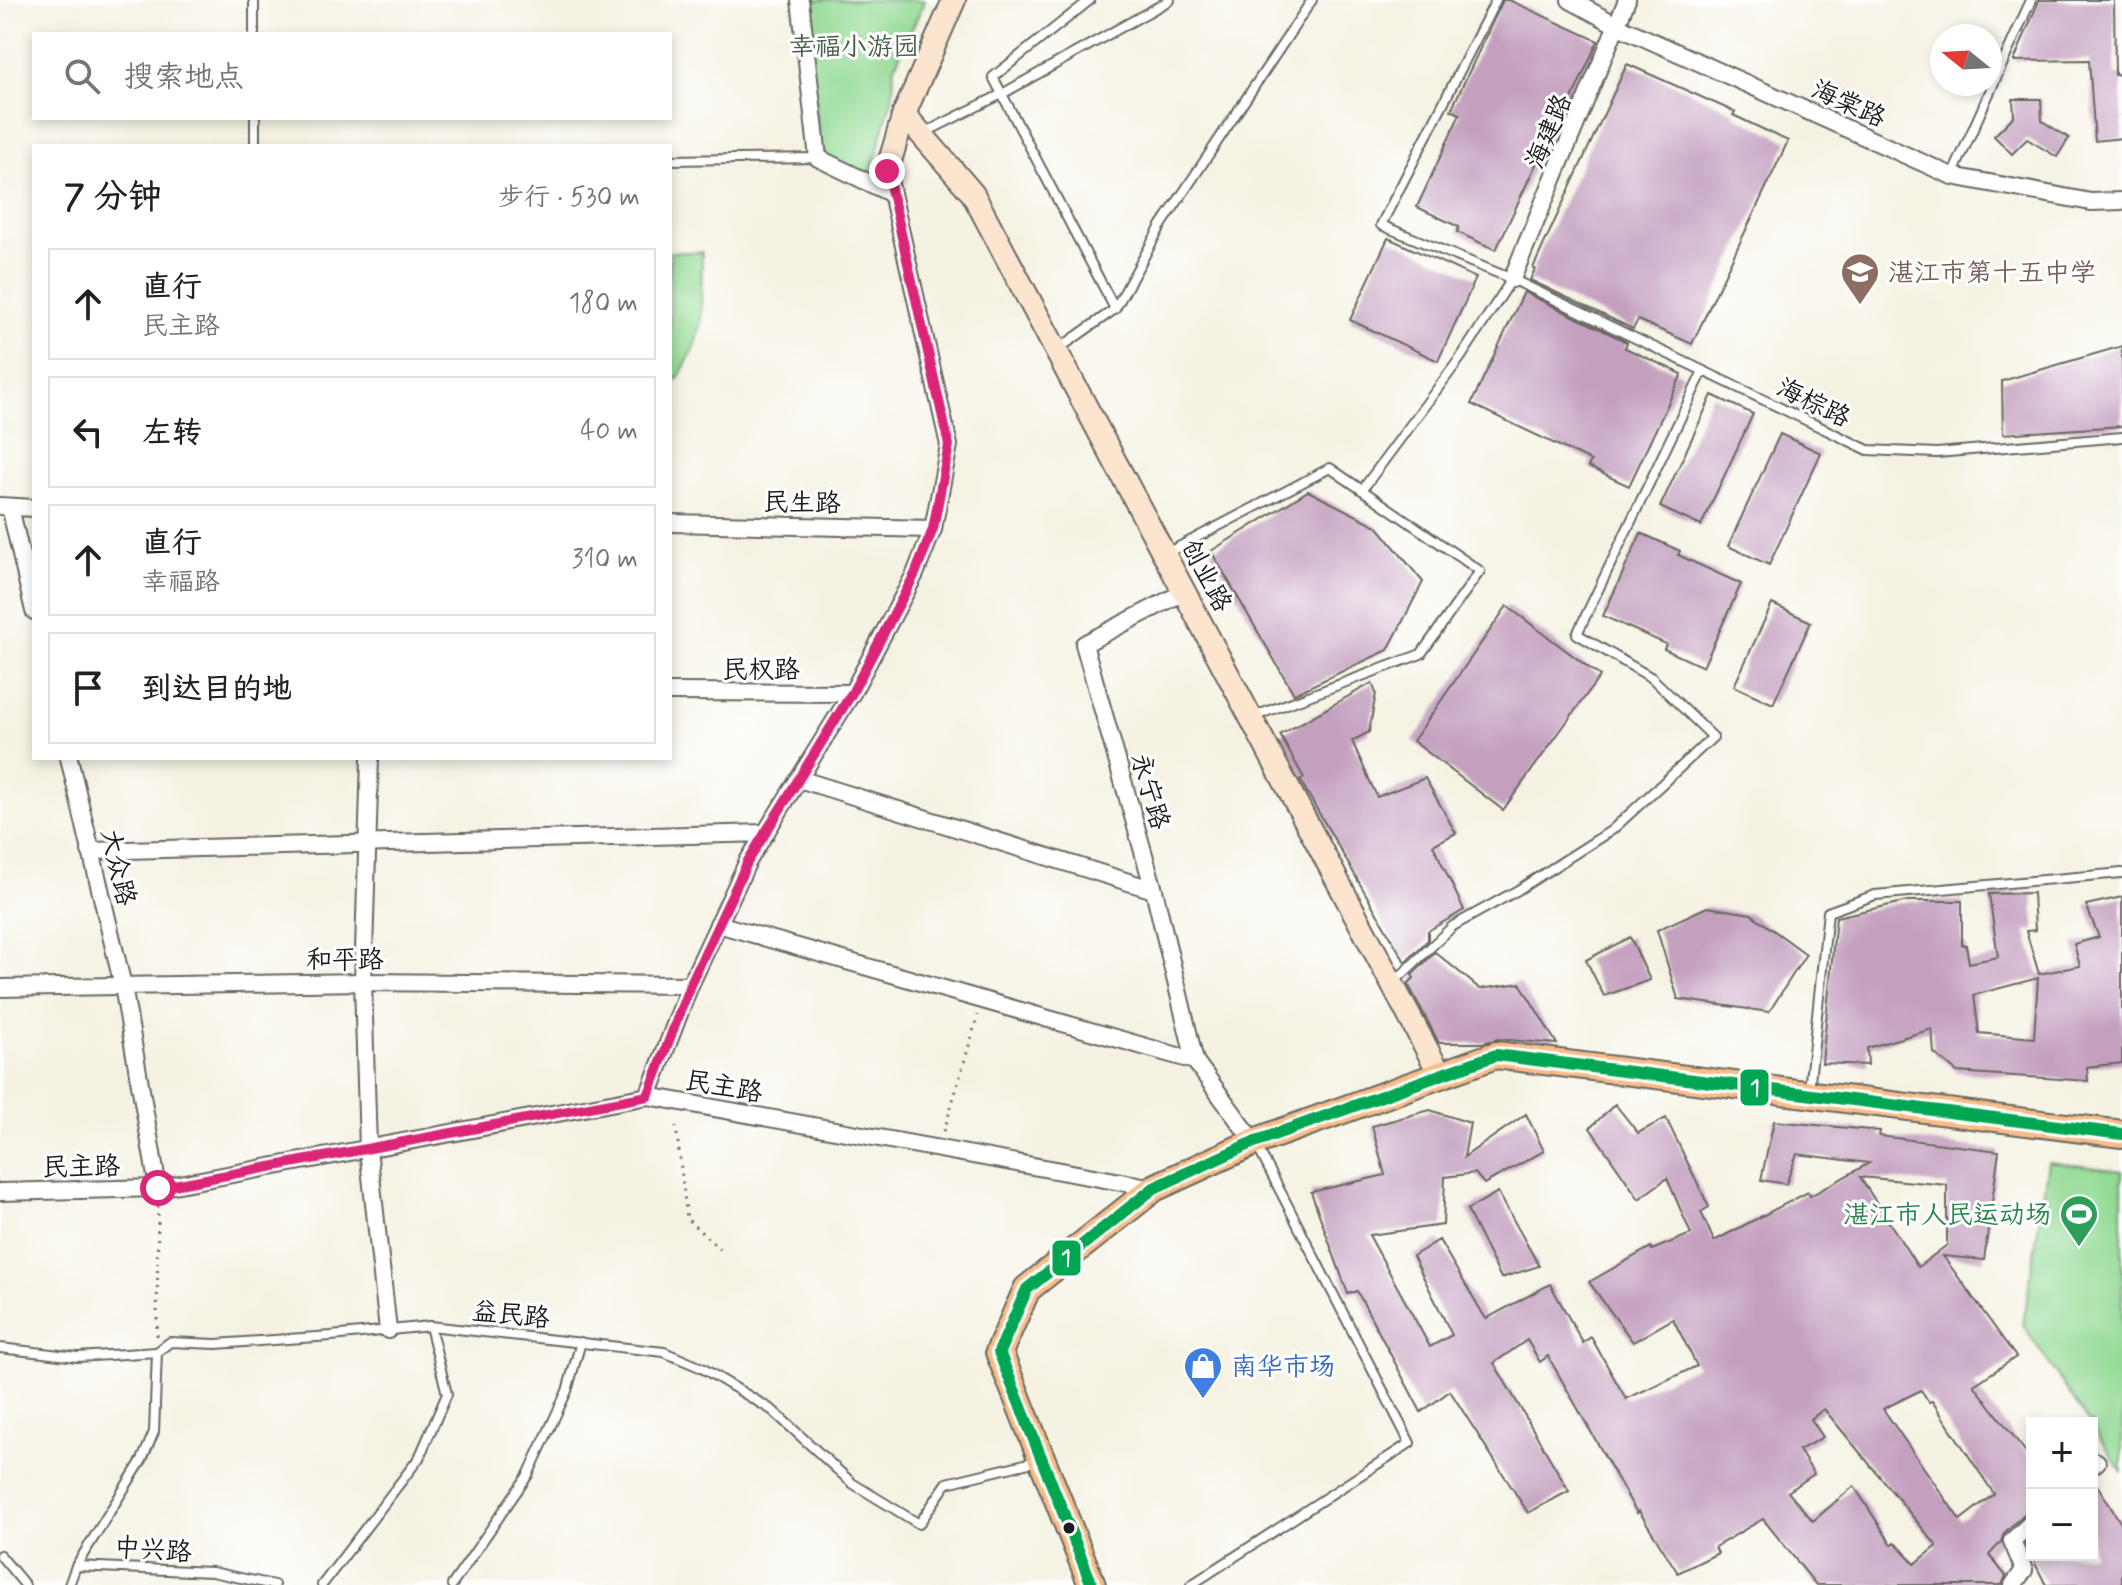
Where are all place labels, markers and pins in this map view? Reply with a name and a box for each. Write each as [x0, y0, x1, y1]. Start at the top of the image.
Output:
school or university icon: 湛江市第十五中学 [1839, 251, 1881, 306]
place label: 湛江市第十五中学 [1888, 257, 2096, 291]
sports icon: 湛江市人民运动场 [2058, 1193, 2100, 1248]
place label: 湛江市人民运动场 [1843, 1199, 2051, 1233]
shop icon: 南华市场 [1182, 1345, 1224, 1400]
place label: 南华市场 [1231, 1351, 1335, 1385]
unlabelled marker [1061, 1520, 1077, 1536]

